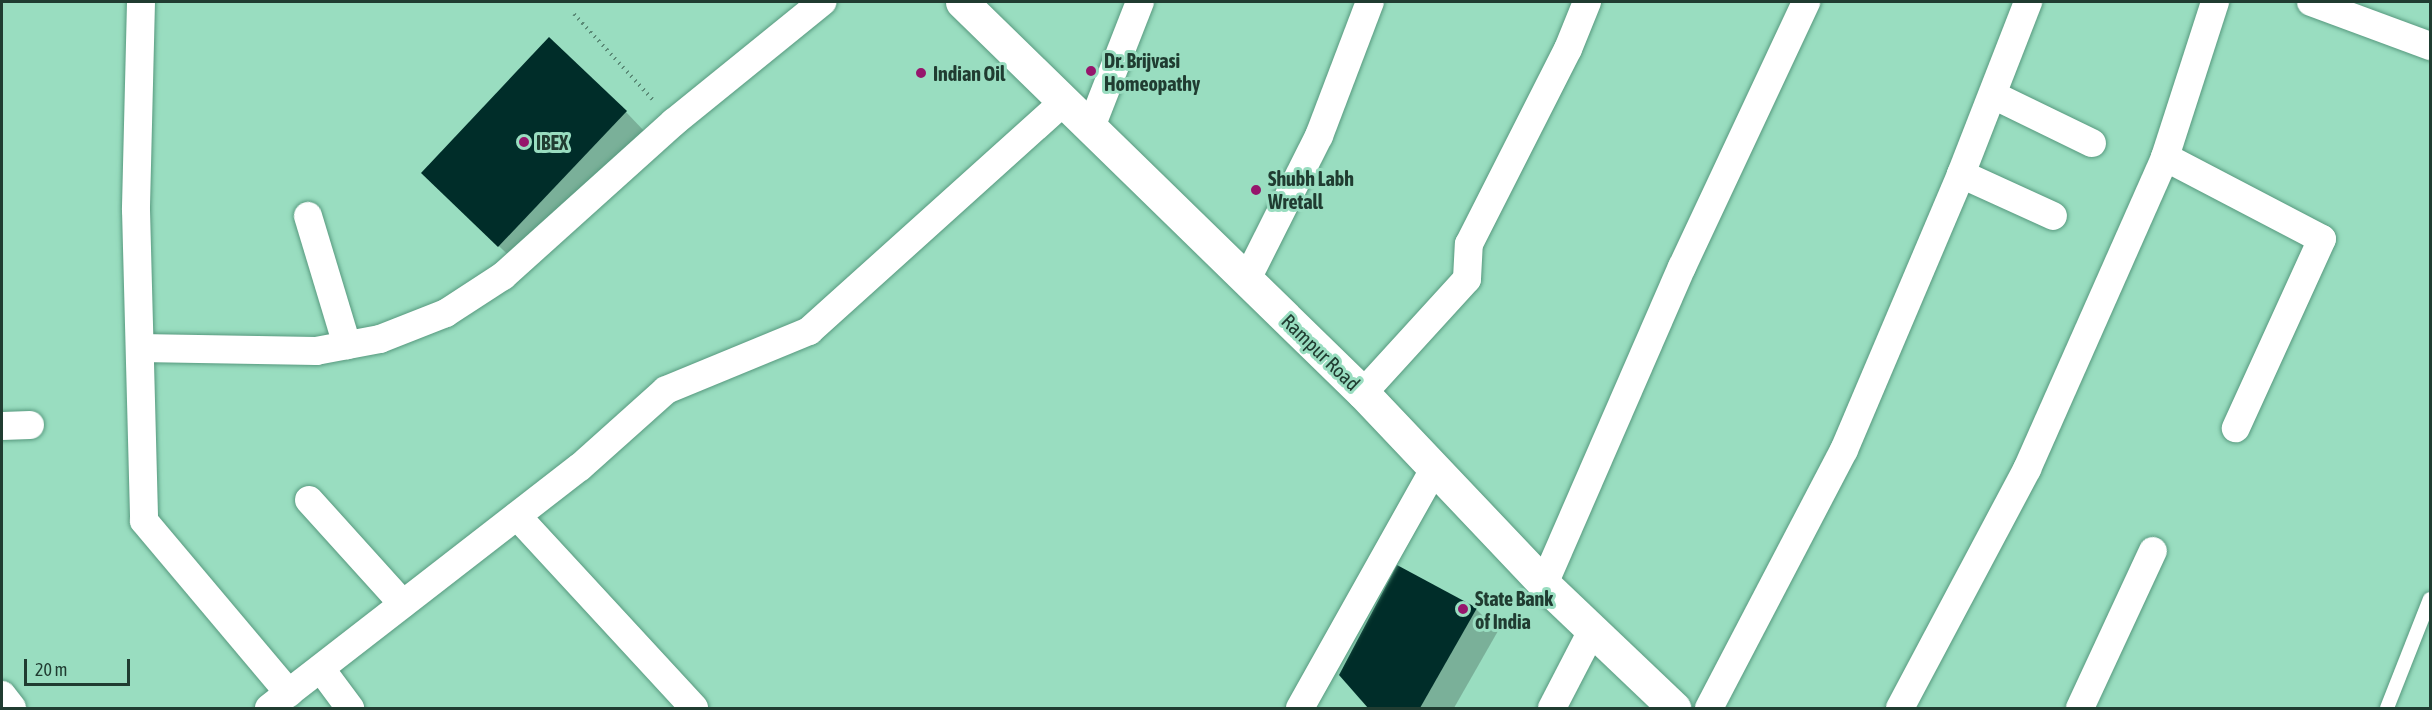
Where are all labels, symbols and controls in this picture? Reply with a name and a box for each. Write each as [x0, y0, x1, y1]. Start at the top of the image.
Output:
place label: Dr. Brijvasi Homeopathy [1104, 48, 1200, 95]
place label: Indian Oil [933, 61, 1005, 85]
marker: Dr. Brijvasi Homeopathy [1082, 62, 1100, 80]
marker: Indian Oil [914, 66, 928, 80]
place label: IBEX [536, 130, 568, 154]
marker: IBEX [517, 135, 531, 149]
place label: Shubh Labh Wretall [1268, 166, 1354, 213]
marker: Shubh Labh Wretall [1249, 183, 1263, 197]
street label: Rampur Road [1277, 309, 1365, 395]
place label: State Bank of India [1475, 586, 1553, 633]
marker: State Bank of India [1456, 602, 1470, 616]
scale bar [27, 647, 134, 685]
text: 20 m [35, 659, 67, 680]

